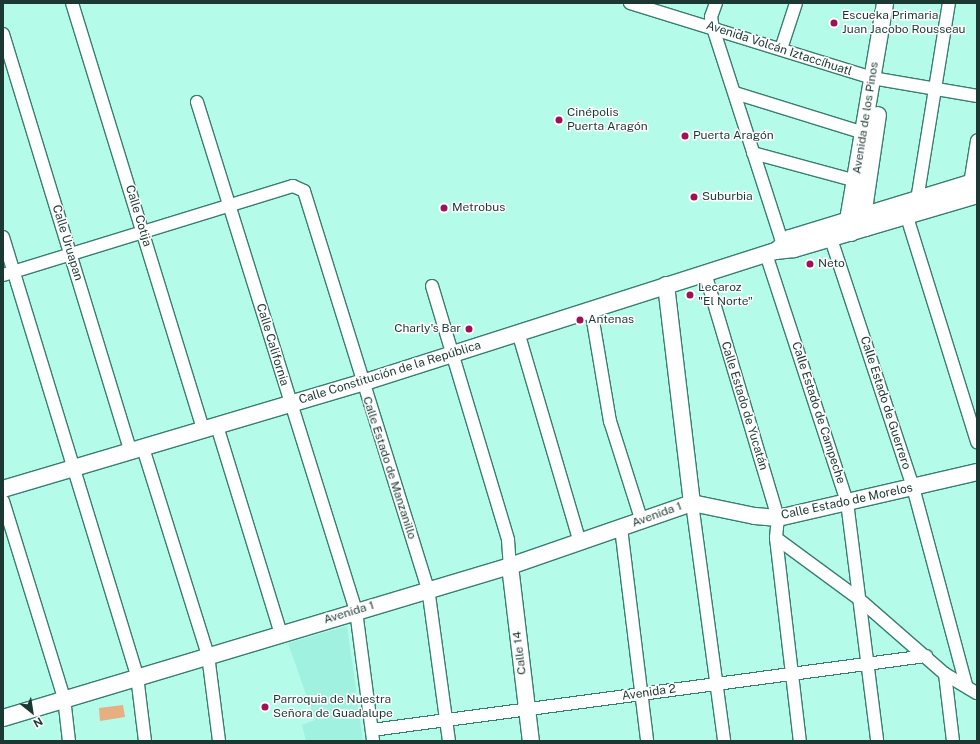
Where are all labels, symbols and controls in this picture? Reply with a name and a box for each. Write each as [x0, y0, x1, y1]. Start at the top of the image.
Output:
place label: Escueka Primaria Juan Jacobo Rousseau [842, 9, 966, 37]
marker: Escueka Primaria Juan Jacobo Rousseau [829, 18, 839, 28]
street label: Avenida Volcán Iztaccíhuatl [704, 19, 854, 79]
street label: Avenida de los Pinos [850, 61, 882, 175]
place label: Cinépolis Puerta Aragón [567, 106, 648, 134]
marker: Cinépolis Puerta Aragón [554, 115, 564, 125]
place label: Puerta Aragón [693, 129, 774, 143]
marker: Puerta Aragón [680, 131, 690, 141]
street label: Calle Cotija [122, 184, 154, 248]
place label: Suburbia [702, 190, 753, 204]
marker: Suburbia [689, 192, 699, 202]
place label: Metrobus [452, 201, 505, 215]
street label: Calle Uruapan [49, 203, 85, 283]
marker: Metrobus [439, 203, 449, 213]
place label: Neto [818, 257, 845, 271]
marker: Neto [805, 259, 815, 269]
place label: Lecaroz "El Norte" [698, 281, 753, 309]
marker: Lecaroz "El Norte" [685, 290, 695, 300]
street label: Calle California [253, 302, 291, 388]
place label: Antenas [588, 313, 634, 327]
marker: Antenas [575, 315, 585, 325]
place label: Charly's Bar [394, 322, 461, 336]
marker: Charly's Bar [464, 324, 474, 334]
street label: Calle Estado de Guerrero [857, 334, 913, 472]
street label: Calle Constitución de la República [297, 338, 483, 408]
street label: Calle Estado de Yucatán [717, 340, 771, 472]
street label: Calle Estado de Campeche [788, 340, 848, 486]
street label: Calle Estado de Manzanillo [359, 395, 419, 541]
street label: Calle Estado de Morelos [780, 481, 914, 523]
street label: Avenida 1 [630, 499, 684, 531]
street label: Avenida 1 [322, 599, 376, 627]
street label: Calle 14 [510, 630, 530, 676]
street label: Avenida 2 [621, 682, 677, 704]
north arrow [12, 692, 52, 732]
place label: Parroquia de Nuestra Señora de Guadalupe [273, 693, 393, 721]
marker: Parroquia de Nuestra Señora de Guadalupe [260, 702, 270, 712]
text: N [31, 715, 45, 730]

